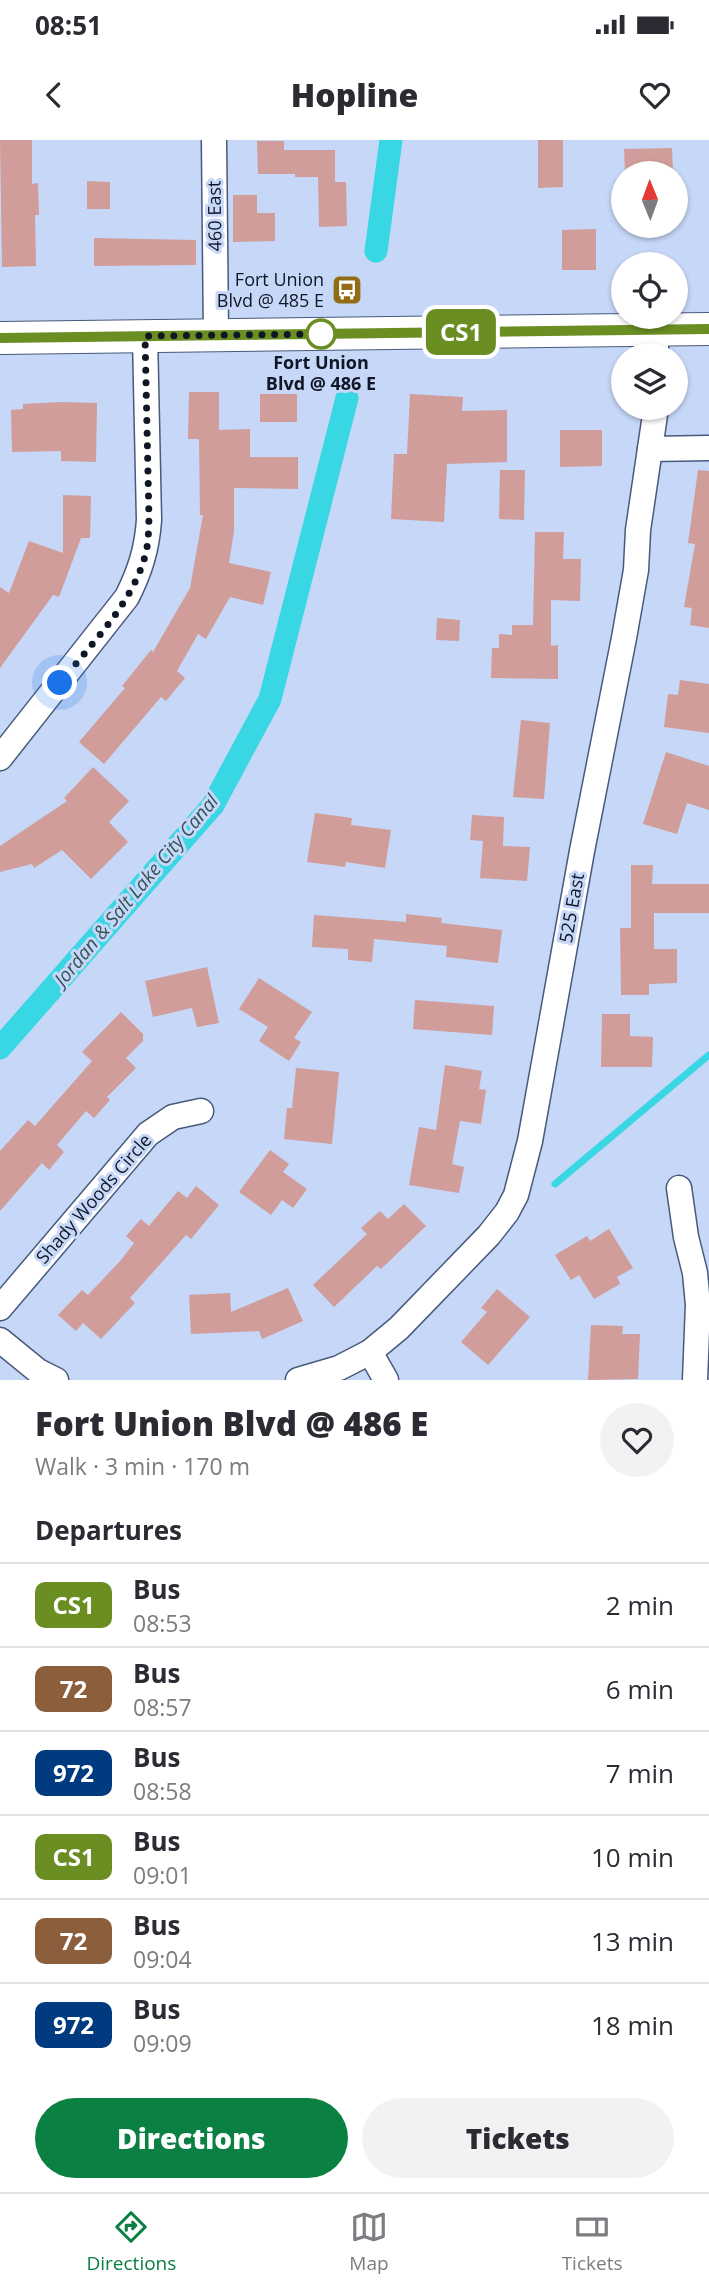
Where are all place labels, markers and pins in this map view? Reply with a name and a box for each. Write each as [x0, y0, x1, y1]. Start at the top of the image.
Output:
place label: Fort Union Blvd @ 485 E [217, 267, 324, 312]
bus stop icon: Fort Union Blvd @ 485 E [330, 273, 364, 307]
marker: Fort Union Blvd @ 486 E [306, 319, 336, 349]
place label: Fort Union Blvd @ 486 E [266, 350, 376, 395]

